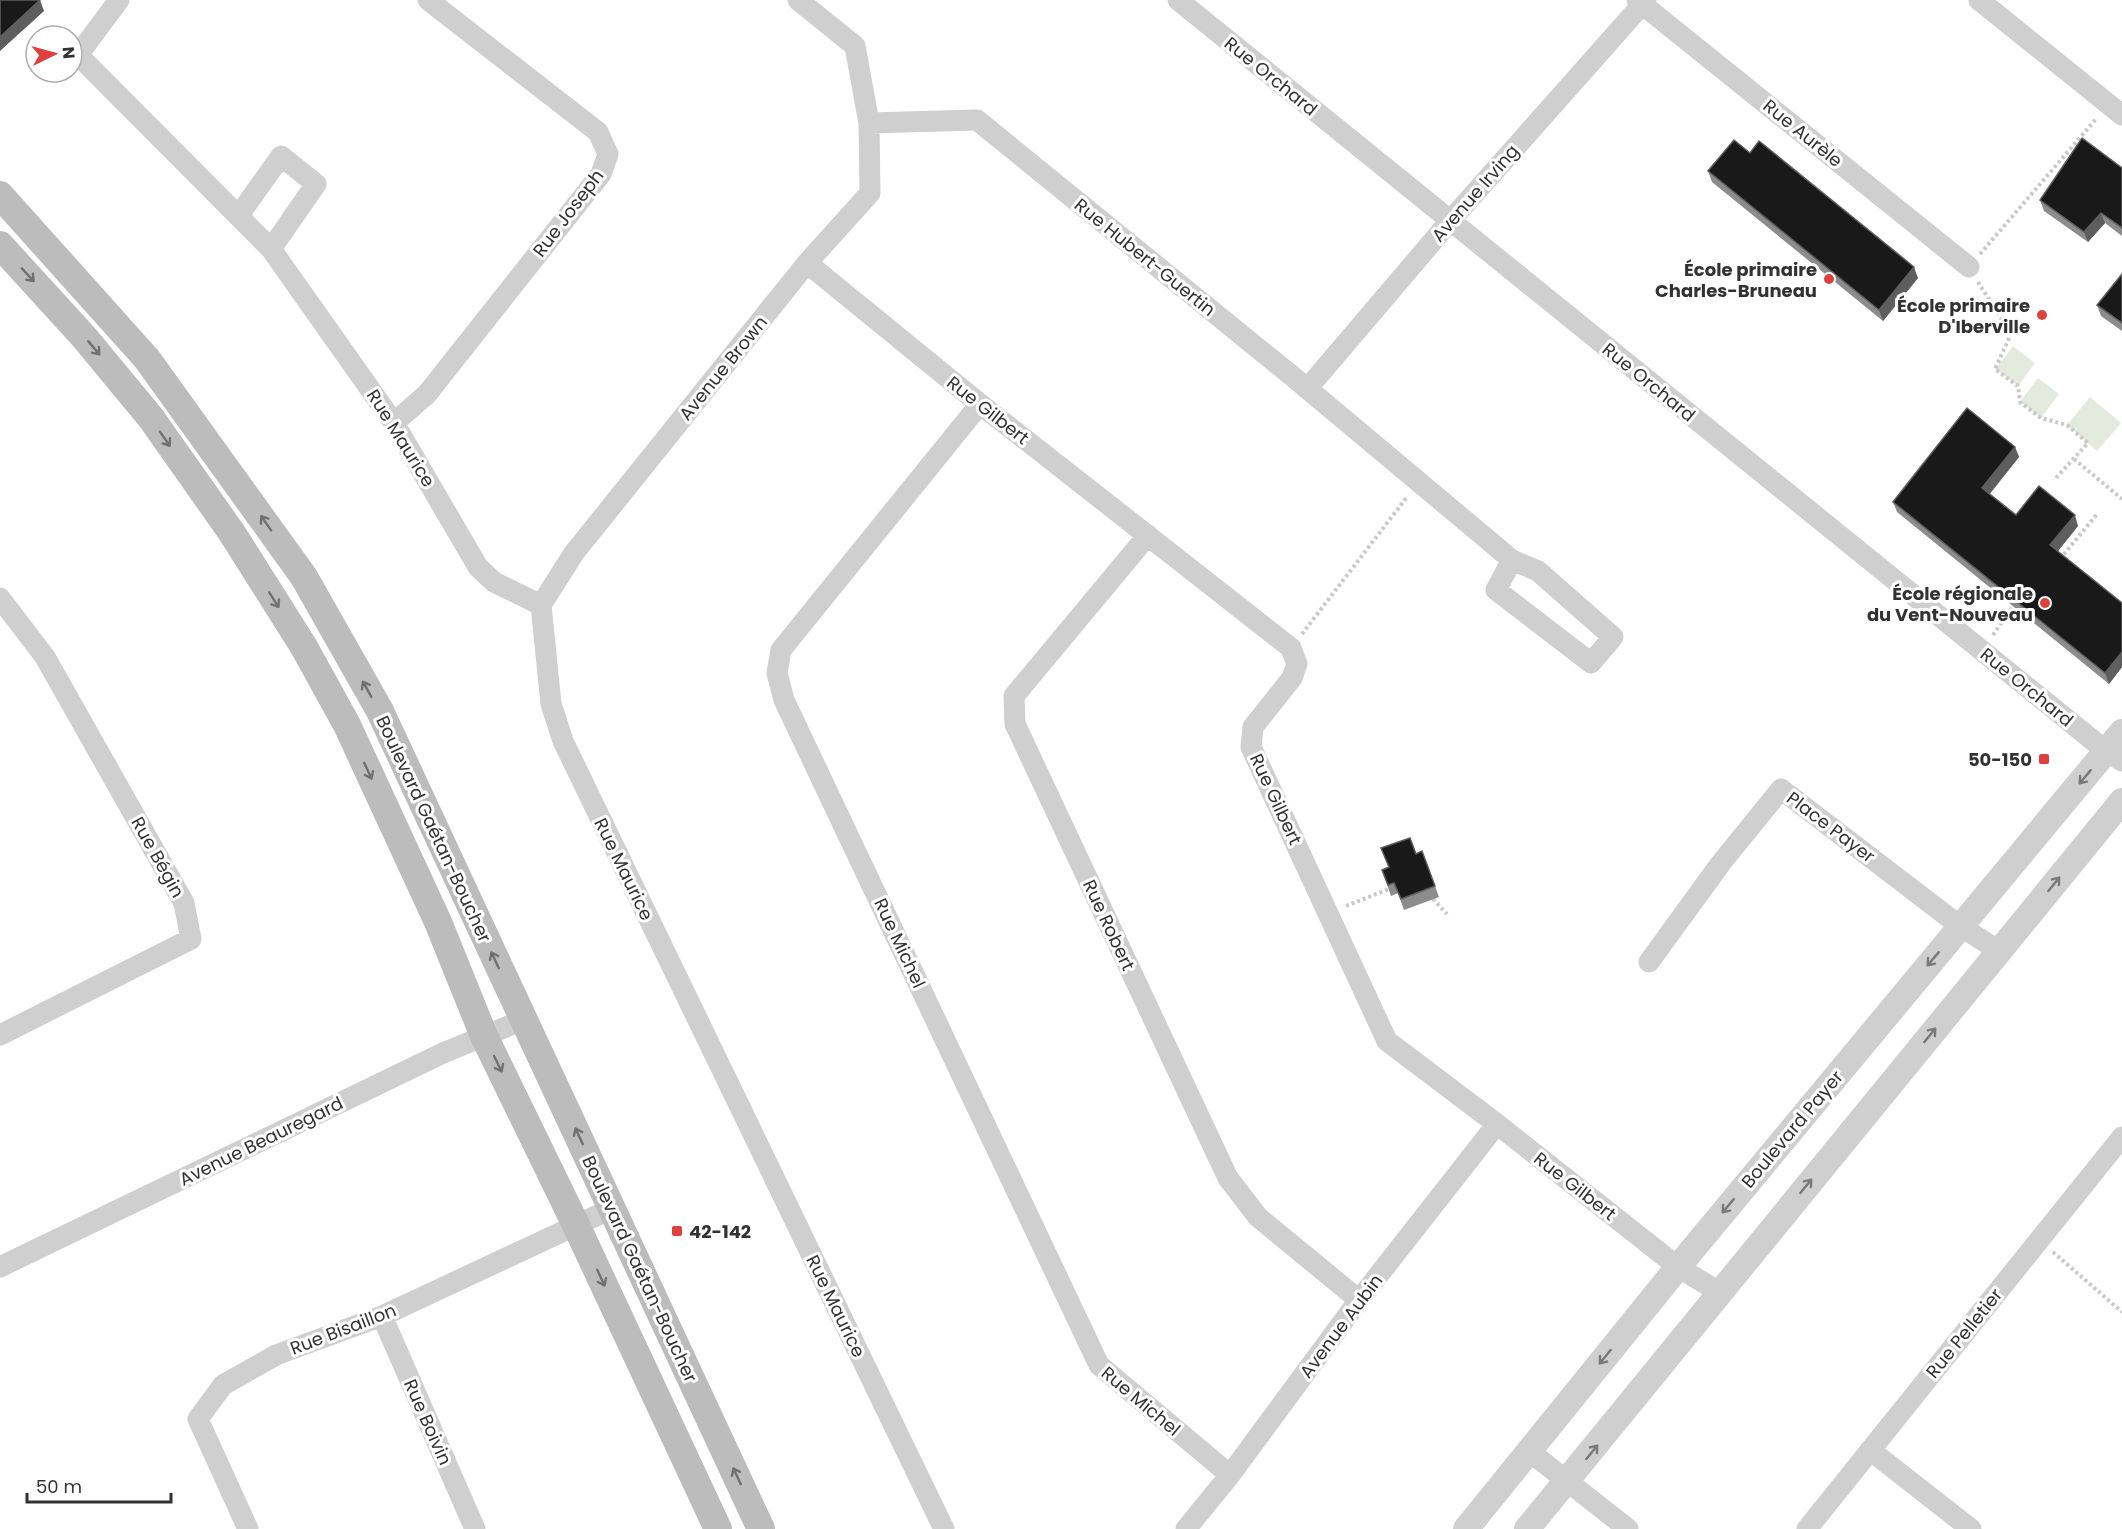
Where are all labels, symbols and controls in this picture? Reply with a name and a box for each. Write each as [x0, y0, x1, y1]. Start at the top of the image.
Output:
north arrow [24, 24, 84, 84]
street label: Rue Orchard [1219, 31, 1323, 121]
text: N [56, 46, 80, 60]
street label: Rue Aurèle [1758, 93, 1848, 173]
street label: Avenue Irving [1426, 139, 1524, 247]
street label: Rue Joseph [527, 164, 609, 262]
street label: Rue Hubert-Guertin [1069, 192, 1221, 322]
place label: École primaire Charles-Bruneau [1655, 257, 1817, 303]
one-way arrow [21, 268, 36, 283]
marker: École primaire Charles-Bruneau [1822, 272, 1836, 286]
place label: École primaire D'Iberville [1897, 293, 2030, 339]
marker: École primaire D'Iberville [2035, 308, 2049, 322]
street label: Avenue Brown [673, 310, 773, 426]
street label: Rue Orchard [1597, 337, 1701, 427]
one-way arrow [87, 340, 101, 355]
street label: Rue Gilbert [942, 370, 1034, 450]
street label: Rue Maurice [361, 384, 441, 492]
one-way arrow [159, 430, 171, 446]
one-way arrow [260, 515, 272, 531]
place label: École régionale du Vent-Nouveau [1867, 581, 2033, 627]
one-way arrow [269, 591, 281, 608]
marker: École régionale du Vent-Nouveau [2038, 596, 2052, 610]
street label: Rue Orchard [1975, 642, 2079, 732]
one-way arrow [361, 681, 373, 698]
street label: Boulevard Gaétan-Boucher [370, 712, 498, 947]
place label: 50-150 [1968, 747, 2032, 772]
street label: Rue Gilbert [1244, 749, 1308, 849]
marker: 50-150 [2037, 752, 2051, 766]
one-way arrow [364, 762, 375, 780]
one-way arrow [2078, 769, 2092, 784]
street label: Place Payer [1782, 786, 1880, 869]
street label: Rue Bégin [126, 812, 190, 902]
street label: Rue Maurice [588, 814, 660, 924]
street label: Rue Robert [1077, 876, 1141, 974]
one-way arrow [2047, 877, 2061, 892]
street label: Rue Michel [868, 894, 932, 992]
one-way arrow [1926, 951, 1940, 966]
one-way arrow [489, 952, 501, 970]
one-way arrow [1923, 1028, 1937, 1043]
one-way arrow [493, 1055, 505, 1073]
street label: Boulevard Payer [1735, 1065, 1849, 1193]
street label: Avenue Beauregard [175, 1090, 347, 1192]
one-way arrow [572, 1128, 584, 1146]
street label: Rue Gilbert [1529, 1146, 1621, 1226]
street label: Boulevard Gaétan-Boucher [576, 1152, 704, 1387]
one-way arrow [1800, 1178, 1813, 1194]
one-way arrow [1722, 1198, 1735, 1214]
place label: 42-142 [689, 1219, 751, 1244]
marker: 42-142 [670, 1224, 684, 1238]
street label: Rue Maurice [800, 1251, 872, 1361]
one-way arrow [595, 1269, 607, 1287]
street label: Avenue Aubin [1294, 1269, 1388, 1383]
street label: Rue Pelletier [1920, 1283, 2008, 1383]
street label: Rue Bisaillon [286, 1297, 400, 1361]
one-way arrow [1598, 1349, 1612, 1364]
street label: Rue Michel [1096, 1360, 1186, 1442]
street label: Rue Boivin [398, 1375, 458, 1469]
one-way arrow [1585, 1444, 1598, 1460]
scale bar [27, 1466, 171, 1504]
one-way arrow [730, 1467, 742, 1485]
text: 50 m [36, 1474, 82, 1499]

